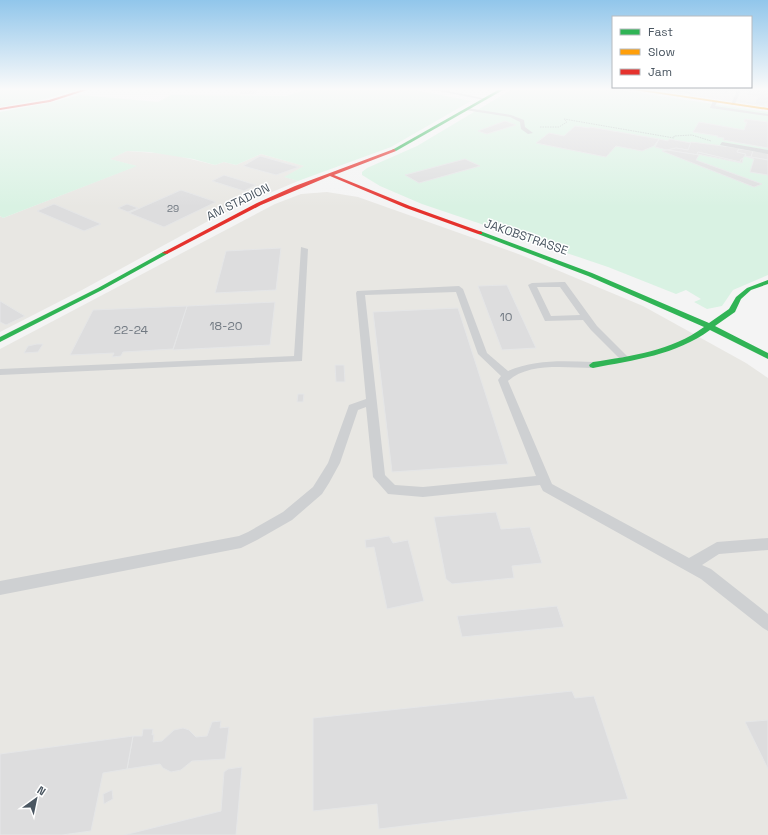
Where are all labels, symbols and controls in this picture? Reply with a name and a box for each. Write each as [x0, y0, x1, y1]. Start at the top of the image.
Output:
legend [612, 16, 752, 88]
text: Fast [648, 24, 673, 40]
text: Slow [648, 44, 675, 60]
text: Jam [648, 64, 672, 80]
street label: AM STADION [204, 180, 272, 224]
house number: 29 [167, 202, 179, 215]
street label: JAKOBSTRASSE [482, 215, 570, 259]
house number: 10 [500, 309, 512, 325]
house number: 18-20 [210, 318, 242, 334]
house number: 22-24 [114, 322, 149, 338]
north arrow [16, 779, 56, 819]
text: N [35, 783, 48, 798]

